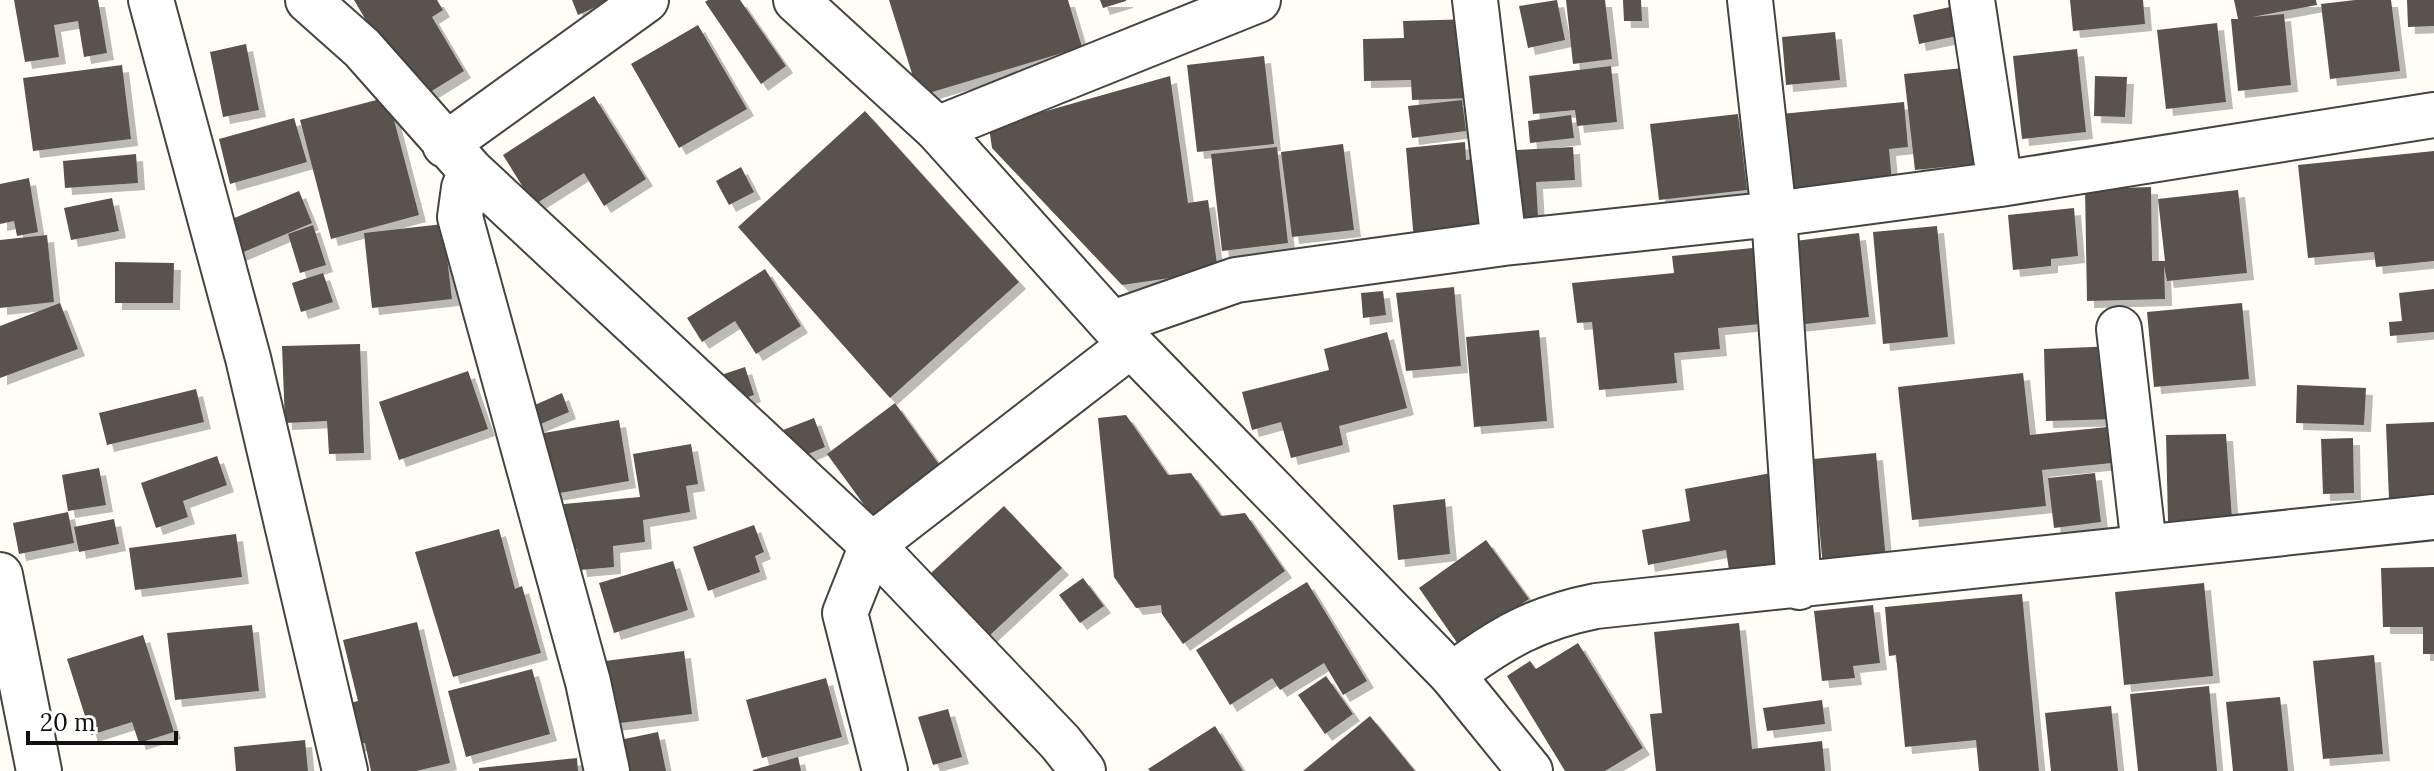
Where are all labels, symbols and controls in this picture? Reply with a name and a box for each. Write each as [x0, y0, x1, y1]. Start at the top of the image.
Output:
scale bar [28, 695, 176, 745]
text: 20 m [40, 707, 96, 738]

